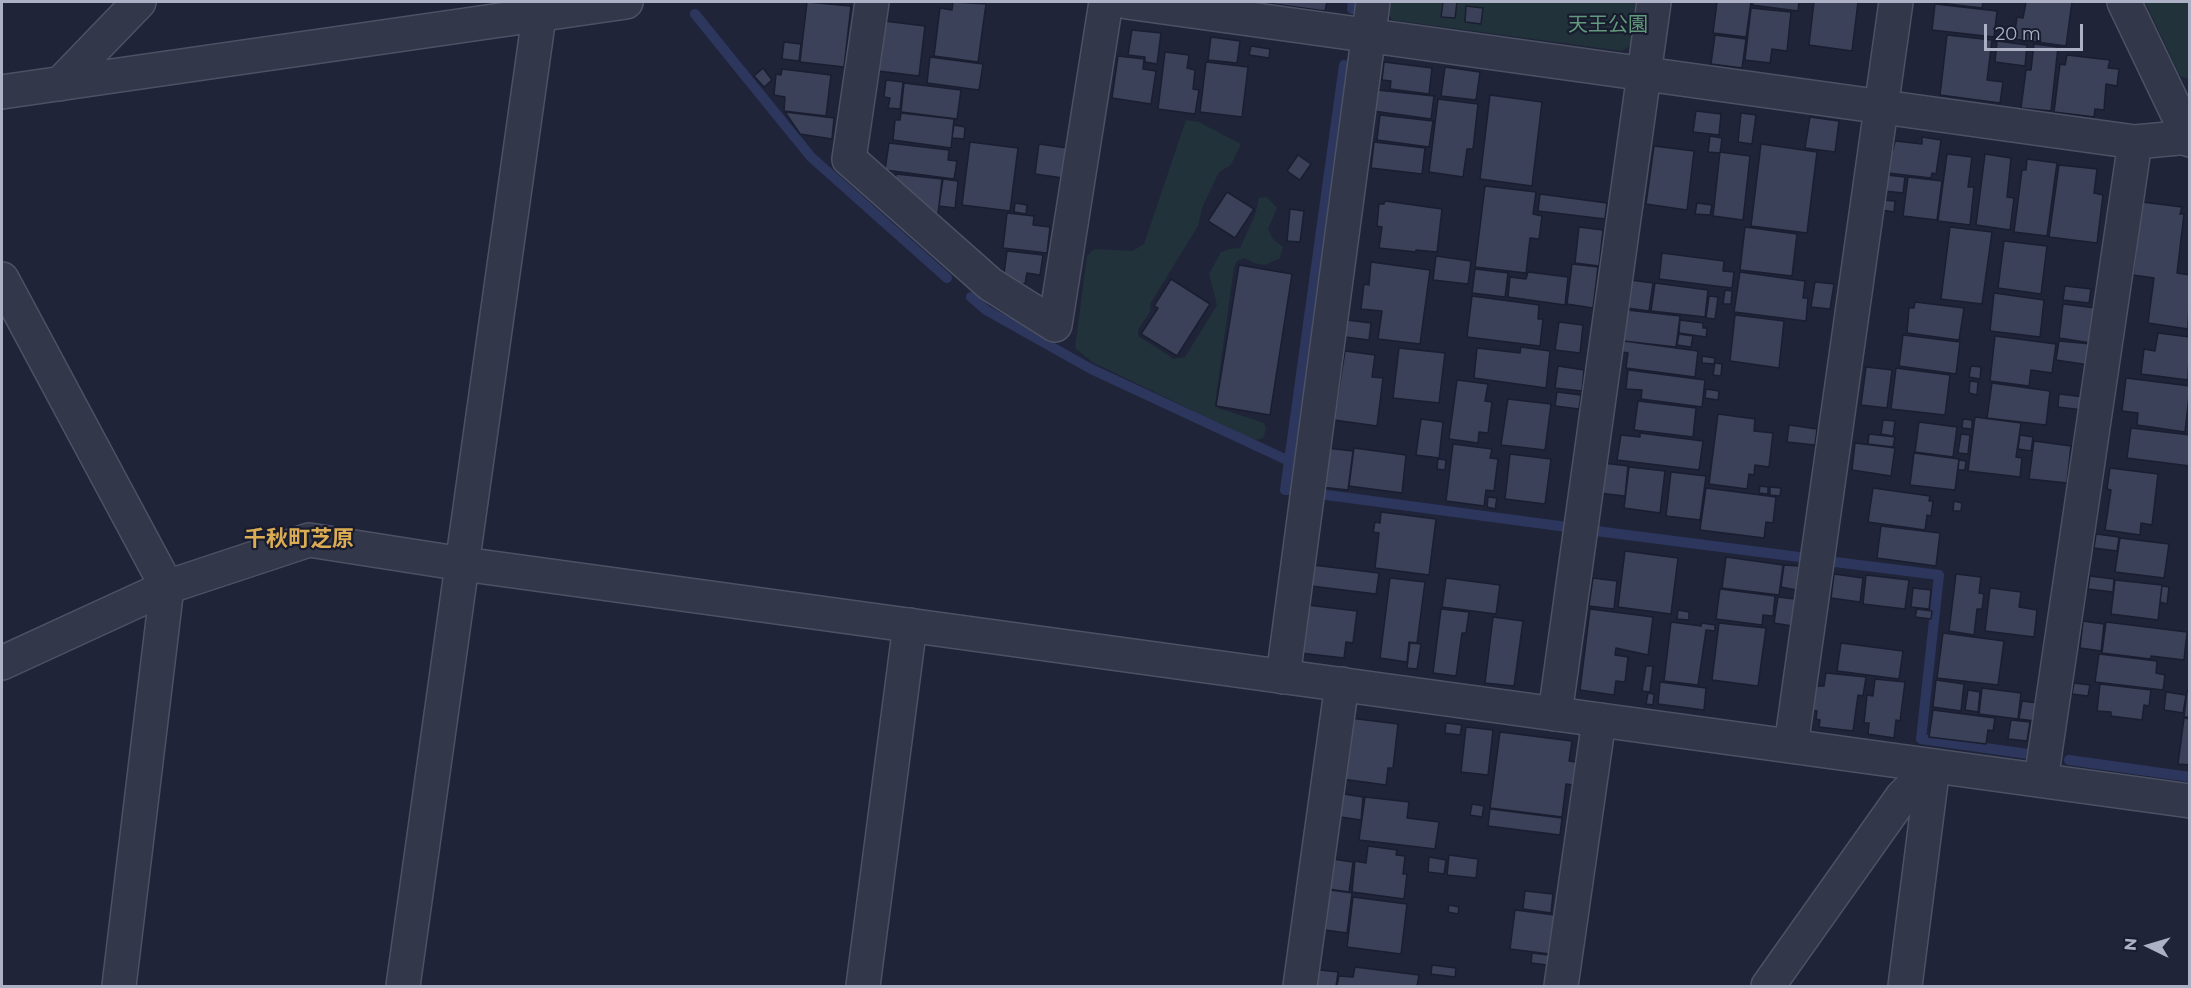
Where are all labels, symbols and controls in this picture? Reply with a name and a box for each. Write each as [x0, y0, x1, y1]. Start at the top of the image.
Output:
scale bar [1987, 12, 2086, 50]
park label: 天王公園 [1568, 13, 1648, 37]
text: 20 m [1995, 23, 2041, 45]
district label: 千秋町芝原 [244, 527, 354, 553]
north arrow [2119, 916, 2179, 976]
text: N [2121, 937, 2141, 952]

